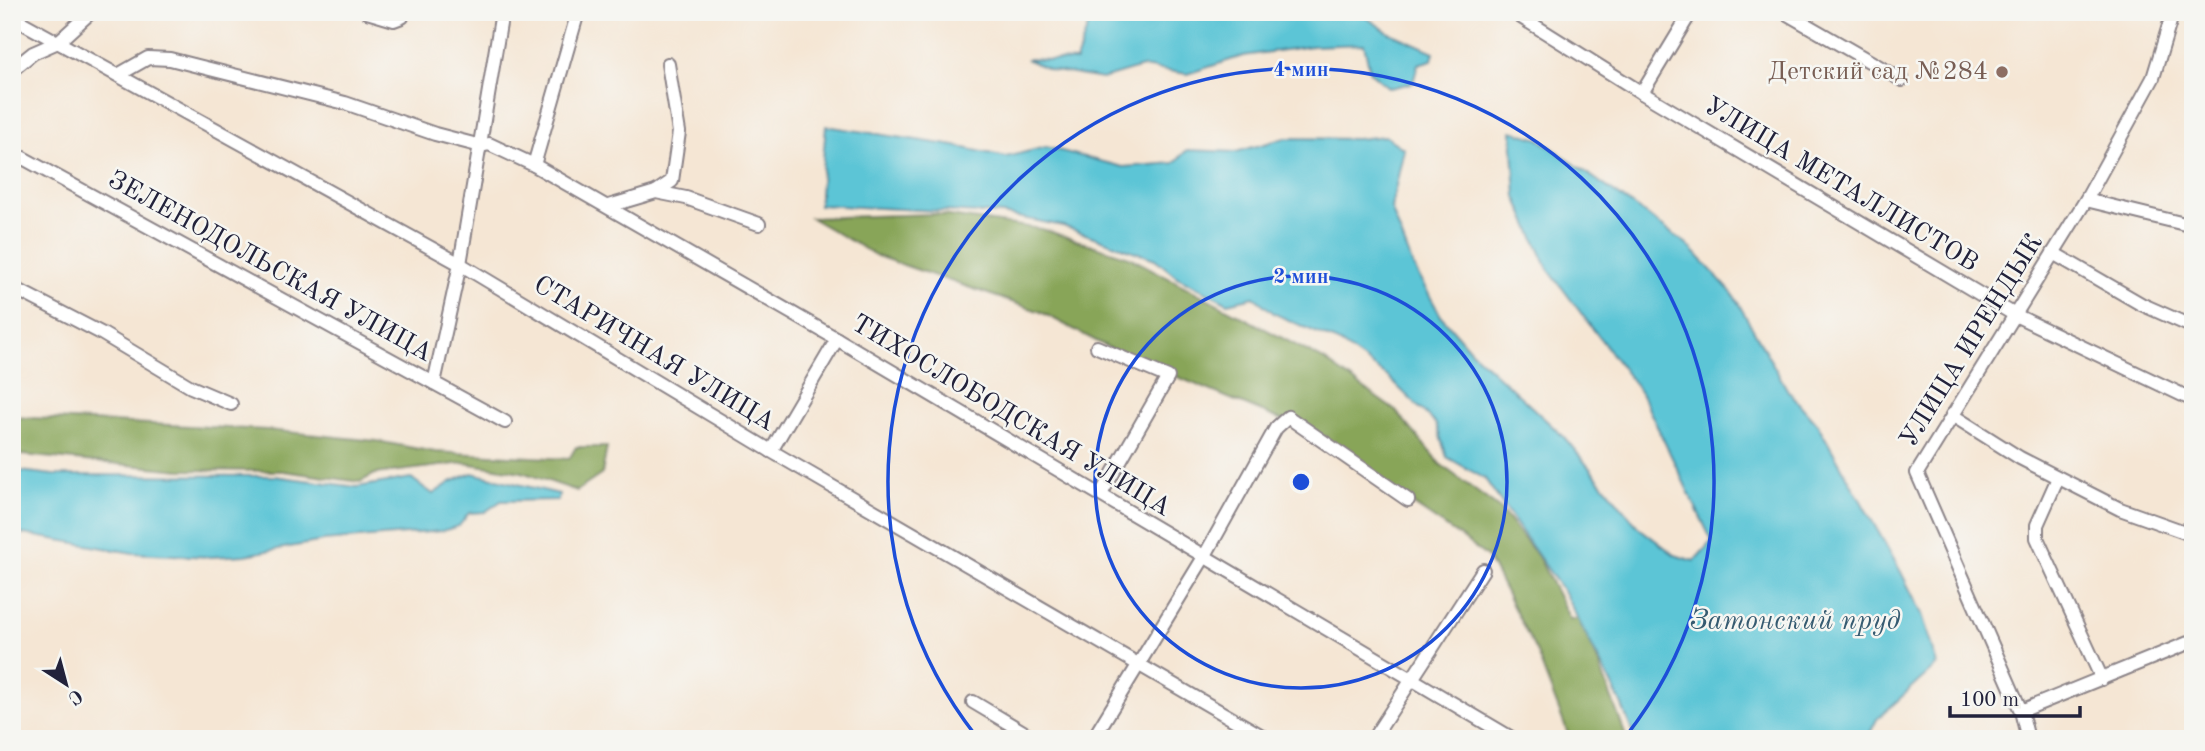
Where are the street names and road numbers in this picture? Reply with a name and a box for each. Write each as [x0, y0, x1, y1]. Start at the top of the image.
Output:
street label: УЛИЦА МЕТАЛЛИСТОВ [1700, 93, 1982, 277]
street label: ЗЕЛЕНОДОЛЬСКАЯ УЛИЦА [104, 167, 437, 367]
street label: УЛИЦА ИРЕНДЫК [1896, 230, 2048, 452]
street label: СТАРИЧНАЯ УЛИЦА [529, 272, 779, 436]
street label: ТИХОСЛОБОДСКАЯ УЛИЦА [847, 310, 1175, 522]

